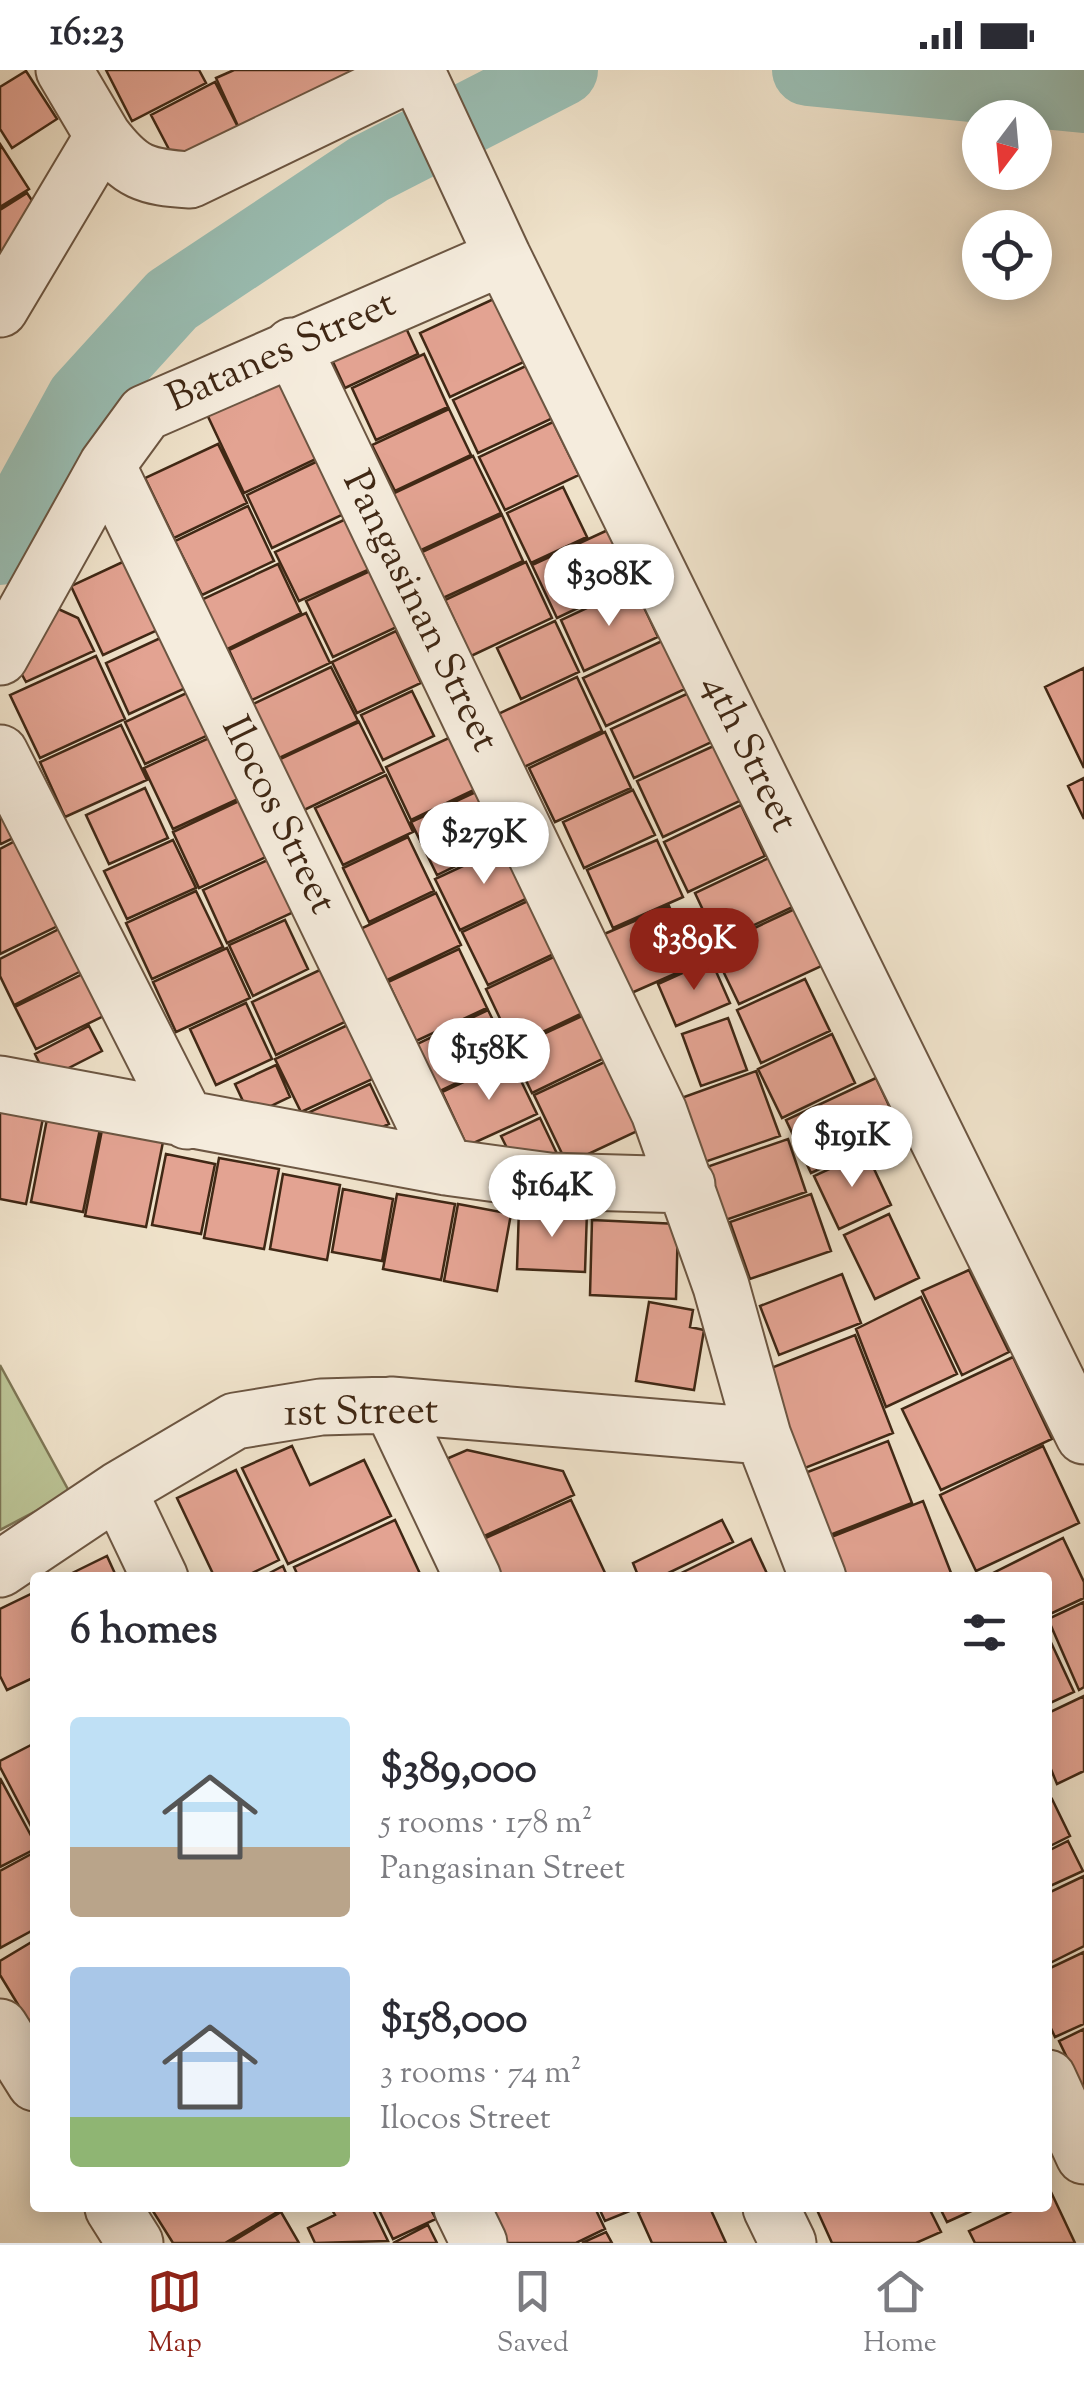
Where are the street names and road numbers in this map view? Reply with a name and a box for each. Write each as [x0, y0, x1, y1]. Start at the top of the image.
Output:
street label: Batanes Street [159, 277, 406, 429]
street label: Pangasinan Street [326, 462, 512, 762]
street label: 4th Street [685, 666, 811, 843]
street label: Ilocos Street [205, 708, 349, 925]
street label: 1st Street [283, 1384, 439, 1444]

